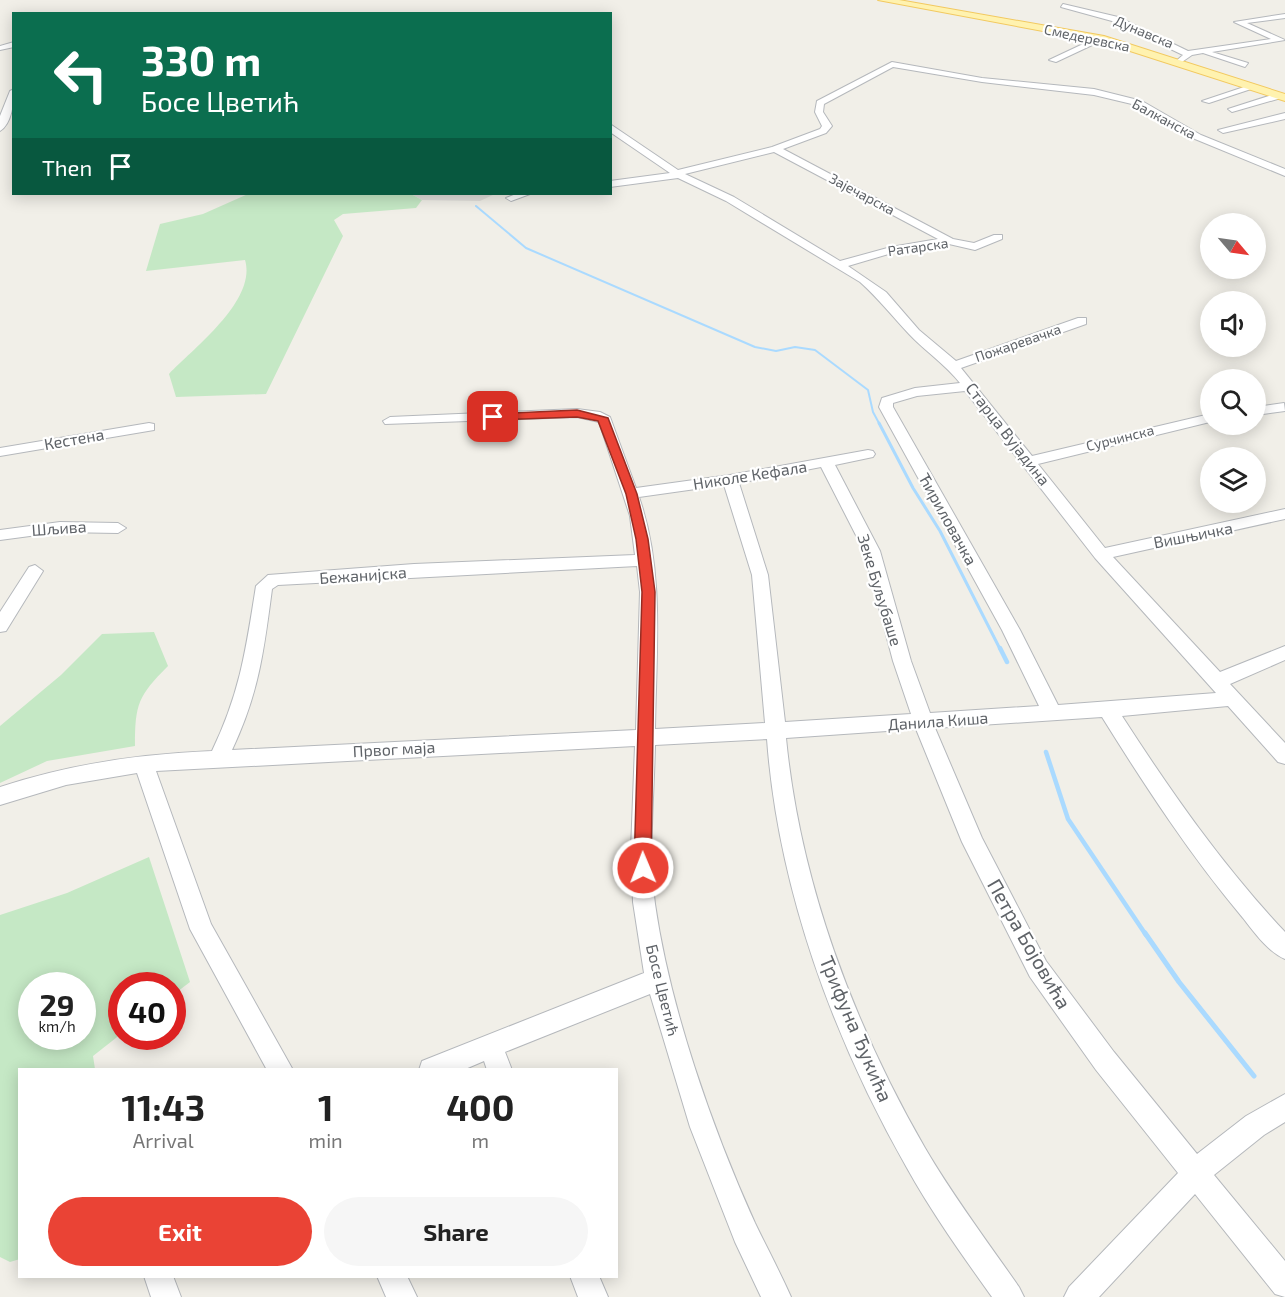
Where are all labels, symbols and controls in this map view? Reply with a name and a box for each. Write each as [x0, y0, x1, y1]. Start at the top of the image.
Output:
street label: Дунавска [1112, 11, 1176, 52]
street label: Смедеревска [1043, 20, 1132, 55]
text: 330 m [141, 34, 261, 84]
icon: left [42, 36, 120, 114]
text: Босе Цветић [141, 85, 299, 117]
street label: Балканска [1130, 95, 1199, 142]
icon: arrive [104, 150, 137, 183]
text: Then [42, 154, 92, 180]
street label: Зајечарска [826, 169, 898, 218]
north arrow [1200, 213, 1266, 279]
map controls [1200, 213, 1266, 513]
street label: Ратарска [887, 234, 949, 259]
button: sound [1200, 291, 1266, 357]
street label: Пожаревачка [973, 320, 1063, 365]
button: search [1200, 369, 1266, 435]
street label: Старца Вујадина [962, 378, 1054, 490]
pin [467, 391, 518, 442]
icon: arrive [476, 400, 509, 433]
street label: Сурчинска [1084, 421, 1156, 454]
street label: Кестена [42, 424, 105, 453]
button: layers [1200, 447, 1266, 513]
street label: Николе Кефала [692, 456, 808, 493]
street label: Ћириловачка [915, 469, 982, 568]
street label: Шљива [31, 516, 87, 539]
street label: Вишњичка [1152, 518, 1234, 552]
street label: Зеке Буљубаше [853, 532, 907, 648]
street label: Бежанијска [319, 562, 407, 588]
street label: Данила Киша [887, 708, 989, 733]
street label: Првог маја [352, 737, 436, 761]
position arrow [611, 836, 675, 900]
street label: Петра Бојовића [983, 874, 1077, 1013]
street label: Босе Цветић [643, 942, 684, 1038]
street label: Трифуна Ђукића [814, 952, 898, 1106]
speed limit sign: 40 [108, 972, 186, 1050]
text: 29 [39, 986, 75, 1022]
text: km/h [38, 1017, 76, 1035]
text: 11:43 [121, 1085, 205, 1128]
text: 1 [318, 1085, 333, 1128]
text: 400 [446, 1085, 515, 1128]
text: Arrival [133, 1128, 194, 1152]
text: min [309, 1128, 343, 1152]
text: m [472, 1128, 489, 1152]
button: Exit [48, 1197, 312, 1266]
button: Share [324, 1197, 588, 1266]

